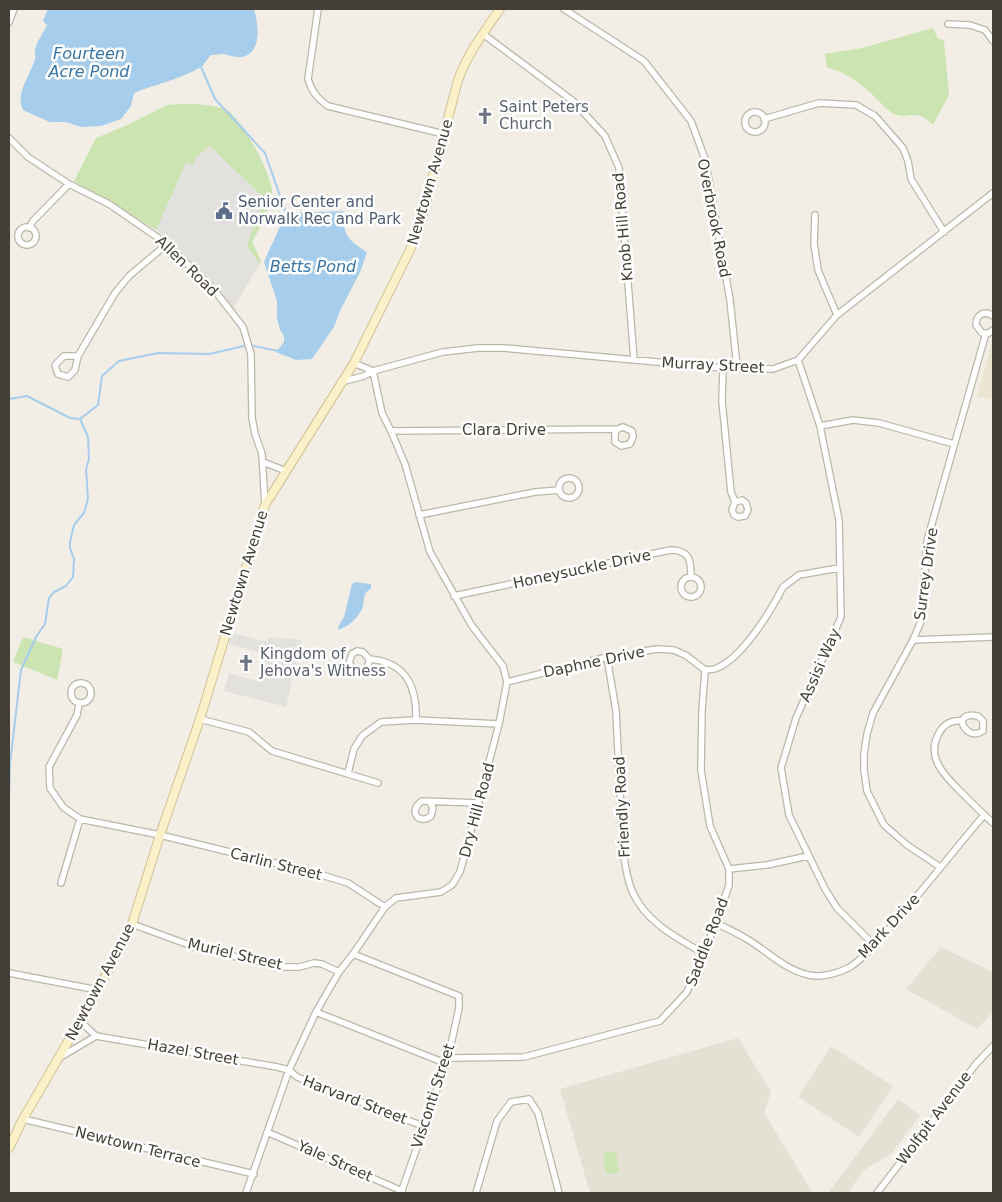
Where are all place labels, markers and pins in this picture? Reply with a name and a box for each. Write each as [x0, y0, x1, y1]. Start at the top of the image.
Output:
place label: Saint Peters Church [499, 98, 589, 133]
church icon: Saint Peters Church [475, 106, 495, 126]
place label: Senior Center and Norwalk Rec and Park [238, 193, 401, 228]
public building icon: Senior Center and Norwalk Rec and Park [214, 201, 234, 221]
place label: Kingdom of Jehova's Witness [259, 645, 386, 680]
church icon: Kingdom of Jehova's Witness [236, 653, 256, 673]

